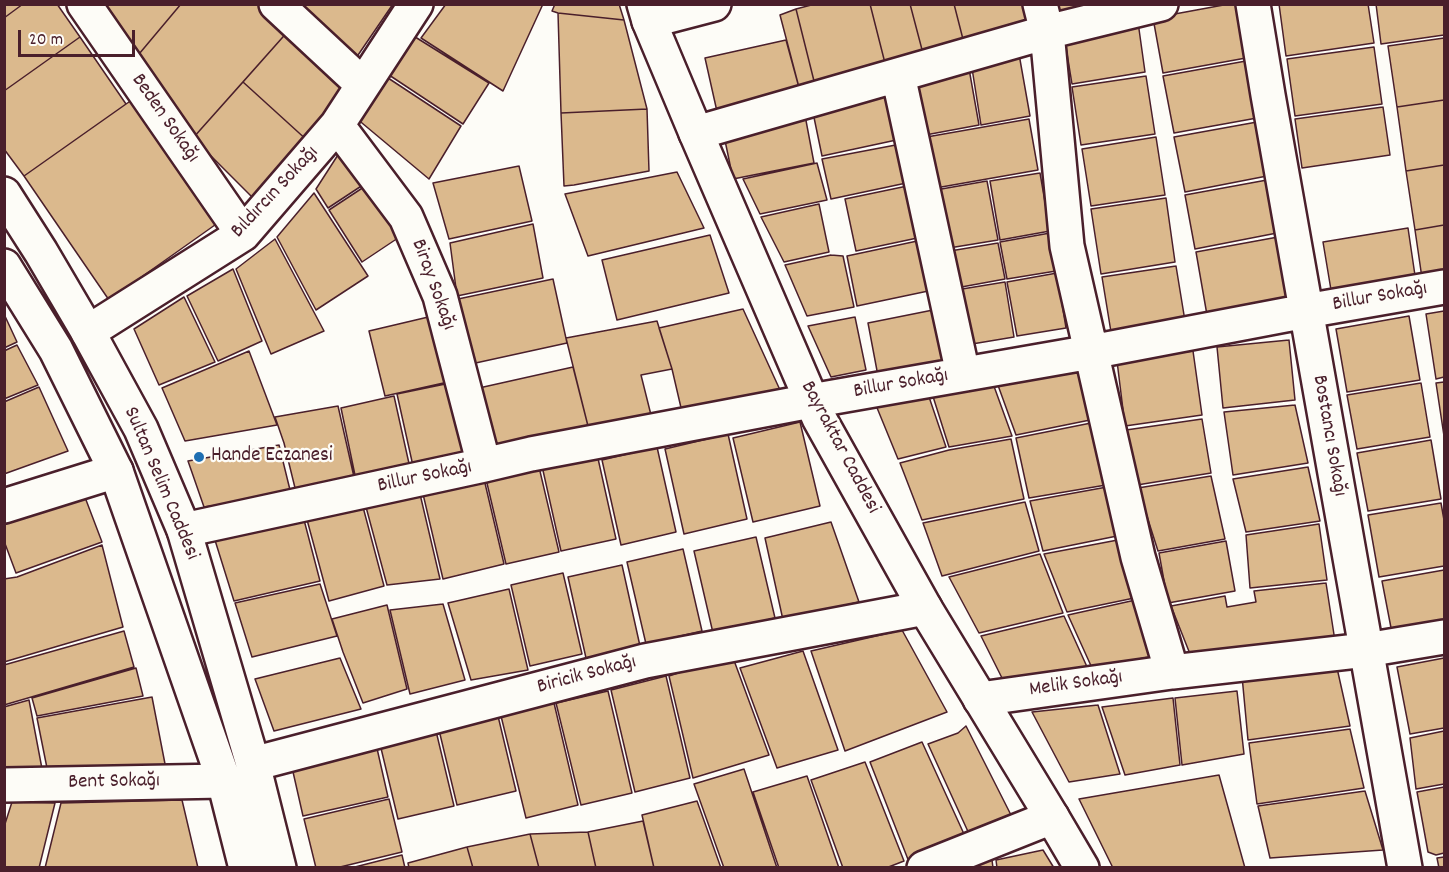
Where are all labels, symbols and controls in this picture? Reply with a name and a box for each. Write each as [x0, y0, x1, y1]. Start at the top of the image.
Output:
scale bar [21, 18, 138, 56]
text: 20 m [29, 28, 63, 53]
street label: Beden Sokağı [124, 70, 204, 168]
street label: Bıldırcın Sokağı [227, 142, 325, 244]
street label: Biray Sokağı [404, 236, 460, 334]
street label: Billur Sokağı [1331, 277, 1429, 319]
street label: Billur Sokağı [852, 364, 950, 406]
street label: Bostancı Sokağı [1305, 373, 1351, 499]
street label: Bayraktar Caddesi [793, 377, 885, 519]
street label: Sultan Selim Caddesi [116, 404, 204, 564]
place label: Hande Eczanesi [211, 444, 333, 470]
marker: Hande Eczanesi [192, 450, 206, 464]
street label: Billur Sokağı [376, 456, 474, 500]
street label: Biricik Sokağı [535, 651, 639, 701]
street label: Melik Sokağı [1028, 666, 1124, 704]
street label: Bent Sokağı [68, 770, 160, 796]

